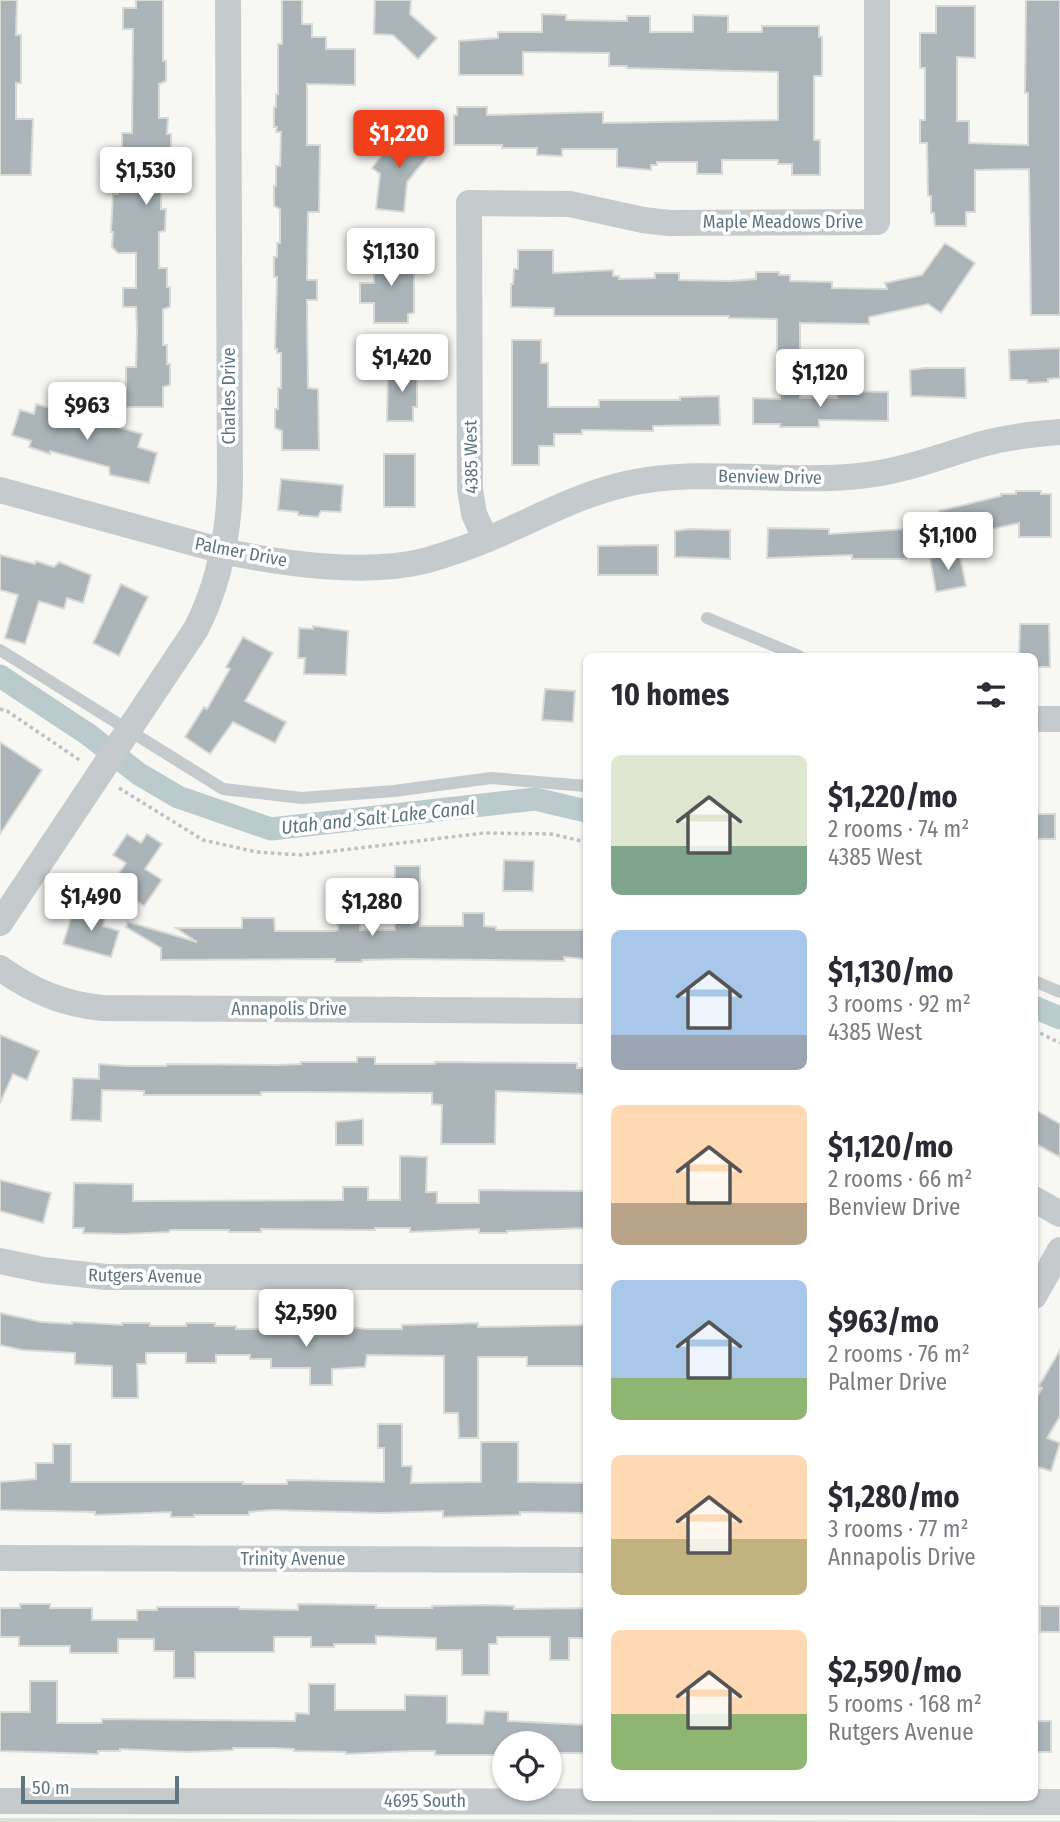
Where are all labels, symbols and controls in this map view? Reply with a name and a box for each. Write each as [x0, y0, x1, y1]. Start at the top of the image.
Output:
pin: $1,220 [342, 110, 456, 170]
text: $1,220 [369, 119, 429, 147]
pin: $1,530 [89, 148, 203, 207]
text: $1,530 [116, 156, 176, 184]
street label: Maple Meadows Drive [703, 211, 863, 233]
pin: $1,130 [334, 229, 448, 288]
text: $1,130 [363, 237, 419, 265]
pin: $1,420 [345, 334, 459, 394]
text: $1,420 [372, 343, 432, 371]
street label: Charles Drive [218, 347, 240, 445]
pin: $1,120 [763, 350, 877, 409]
text: $1,120 [792, 358, 848, 386]
pin: $963 [46, 382, 128, 442]
text: $963 [64, 391, 110, 419]
street label: 4385 West [459, 420, 483, 494]
street label: Benview Drive [718, 465, 822, 489]
pin: $1,100 [891, 512, 1005, 572]
text: $1,100 [919, 521, 977, 549]
street label: Palmer Drive [193, 532, 289, 572]
icon: filters [972, 676, 1010, 714]
text: 10 homes [611, 677, 729, 713]
text: $1,220/mo [828, 779, 958, 815]
icon: home [667, 783, 751, 867]
water label: Utah and Salt Lake Canal [280, 796, 476, 839]
text: 2 rooms · 74 m² [828, 815, 969, 843]
text: 4385 West [828, 843, 922, 871]
pin: $1,490 [34, 874, 148, 933]
pin: $1,280 [315, 878, 429, 938]
text: $1,490 [61, 882, 121, 910]
text: $1,280 [342, 887, 402, 915]
text: $1,130/mo [828, 954, 954, 990]
icon: home [667, 958, 751, 1042]
text: 3 rooms · 92 m² [828, 990, 971, 1018]
street label: Annapolis Drive [231, 998, 347, 1020]
text: 4385 West [828, 1018, 922, 1046]
text: $1,120/mo [828, 1129, 953, 1165]
icon: home [667, 1133, 751, 1217]
text: 2 rooms · 66 m² [828, 1165, 972, 1193]
text: Benview Drive [828, 1193, 960, 1221]
street label: Rutgers Avenue [88, 1264, 202, 1288]
pin: $2,590 [249, 1290, 363, 1349]
text: $2,590 [275, 1298, 337, 1326]
text: $963/mo [828, 1304, 939, 1340]
icon: home [667, 1308, 751, 1392]
text: 2 rooms · 76 m² [828, 1340, 970, 1368]
text: Palmer Drive [828, 1368, 947, 1396]
text: $1,280/mo [828, 1479, 960, 1515]
icon: home [667, 1483, 751, 1567]
text: 3 rooms · 77 m² [828, 1515, 969, 1543]
text: Annapolis Drive [828, 1543, 976, 1571]
street label: Trinity Avenue [241, 1548, 346, 1570]
text: $2,590/mo [828, 1654, 962, 1690]
icon: home [667, 1658, 751, 1742]
text: 5 rooms · 168 m² [828, 1690, 982, 1718]
text: Rutgers Avenue [828, 1718, 974, 1746]
map controls [492, 1731, 562, 1801]
button: locate [492, 1731, 562, 1801]
scale bar [21, 1773, 178, 1805]
text: 50 m [32, 1776, 70, 1799]
street label: 4695 South [384, 1790, 466, 1812]

